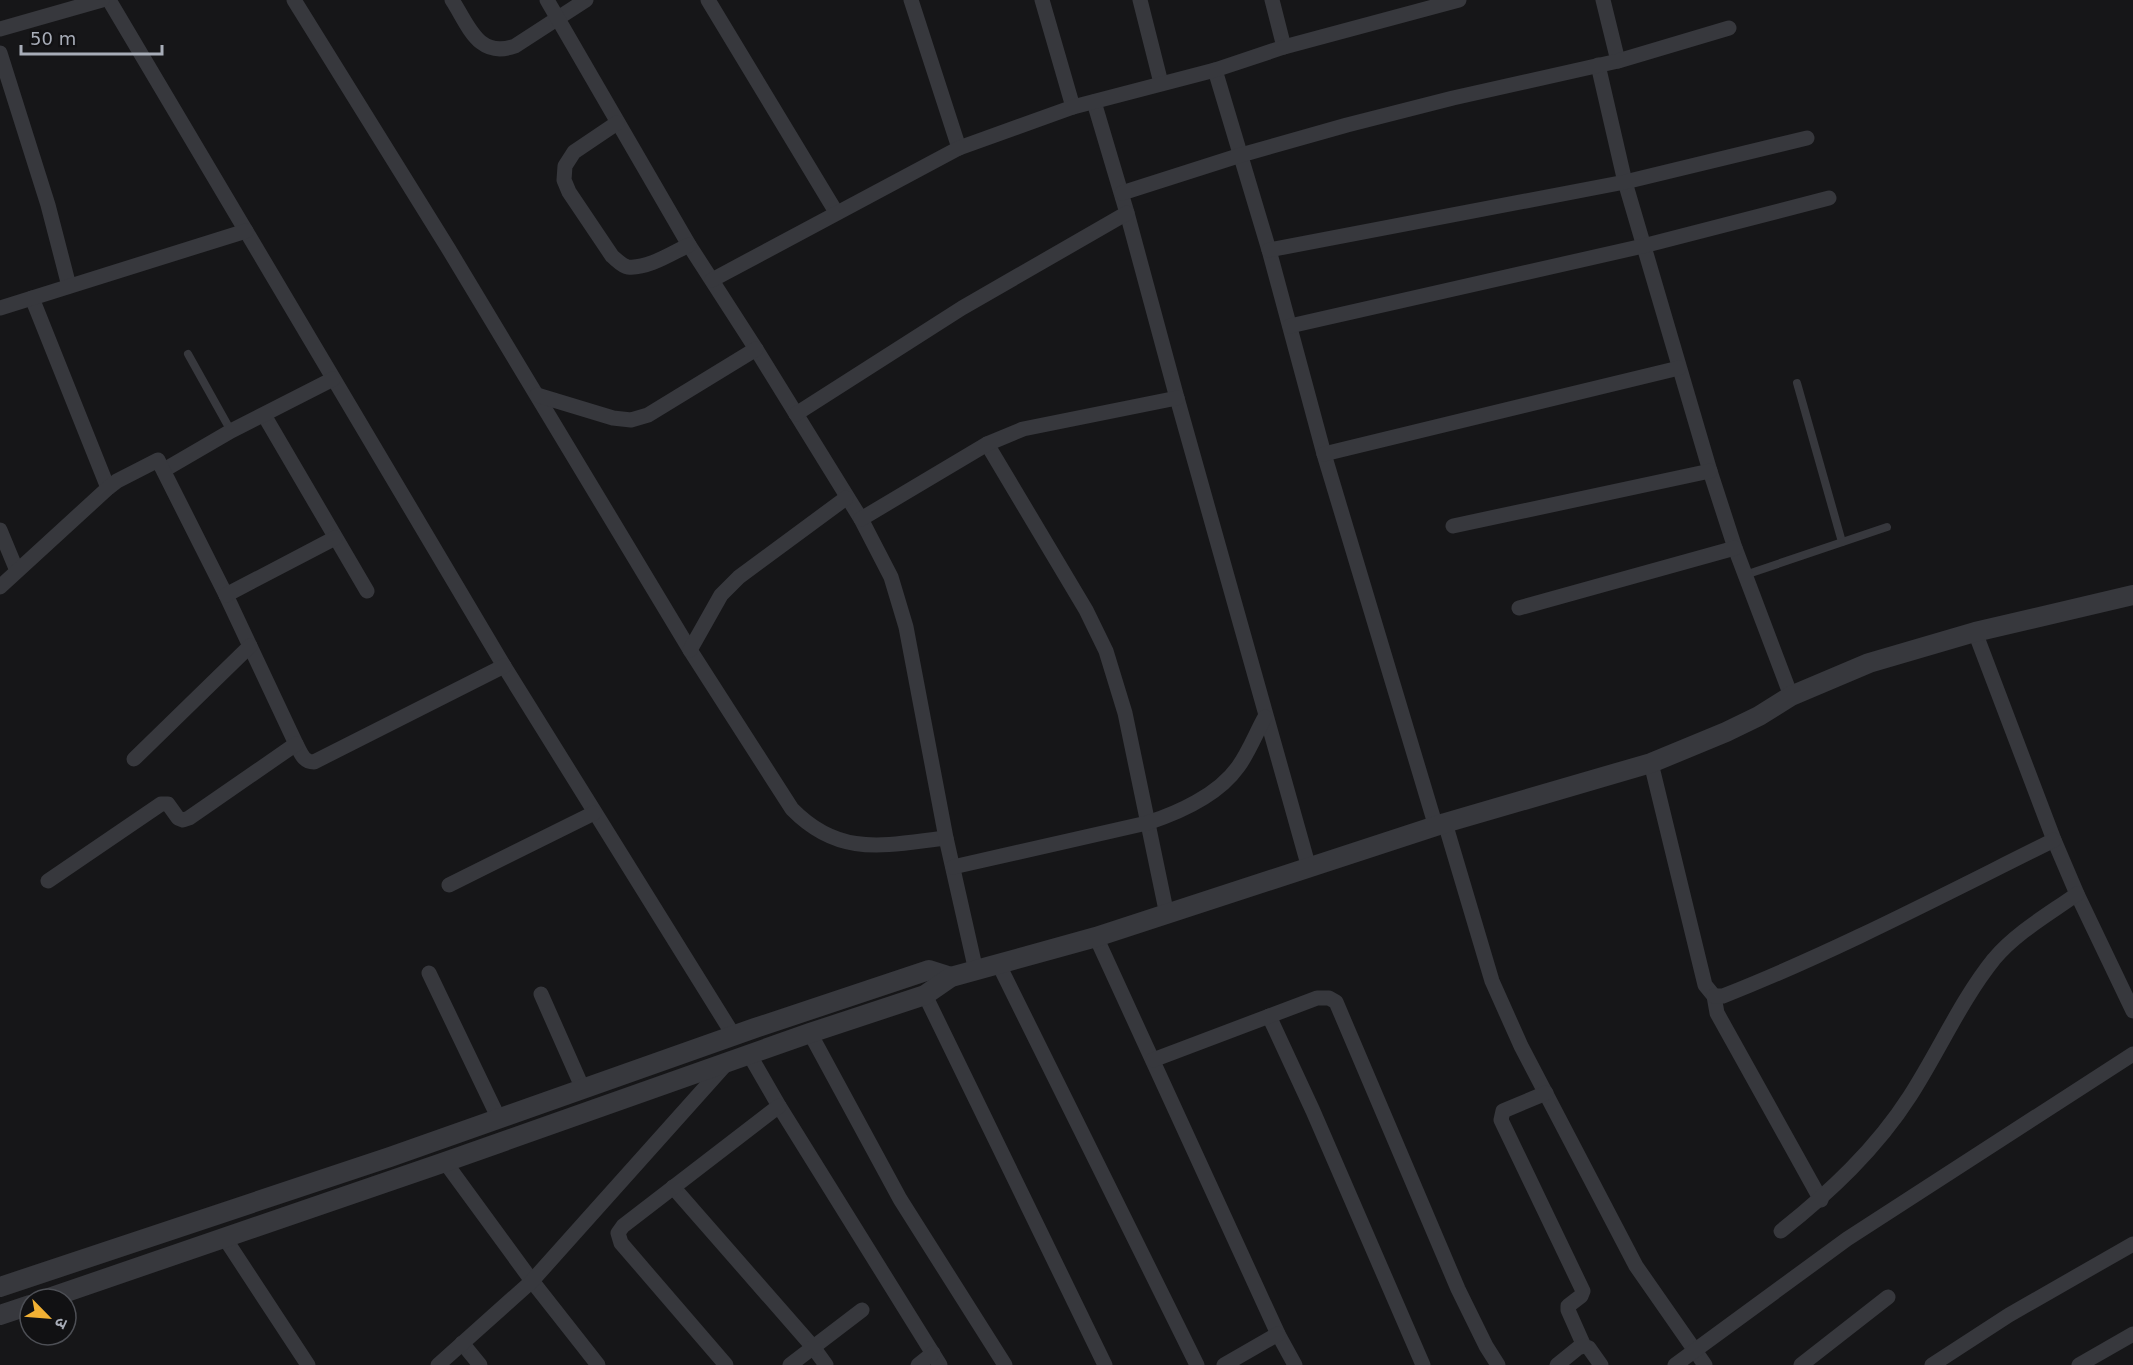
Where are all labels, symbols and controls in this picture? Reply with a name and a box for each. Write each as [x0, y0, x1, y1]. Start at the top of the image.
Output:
scale bar [21, 18, 162, 56]
text: 50 m [30, 28, 76, 49]
north arrow [18, 1287, 78, 1347]
text: उ [50, 1315, 72, 1332]

